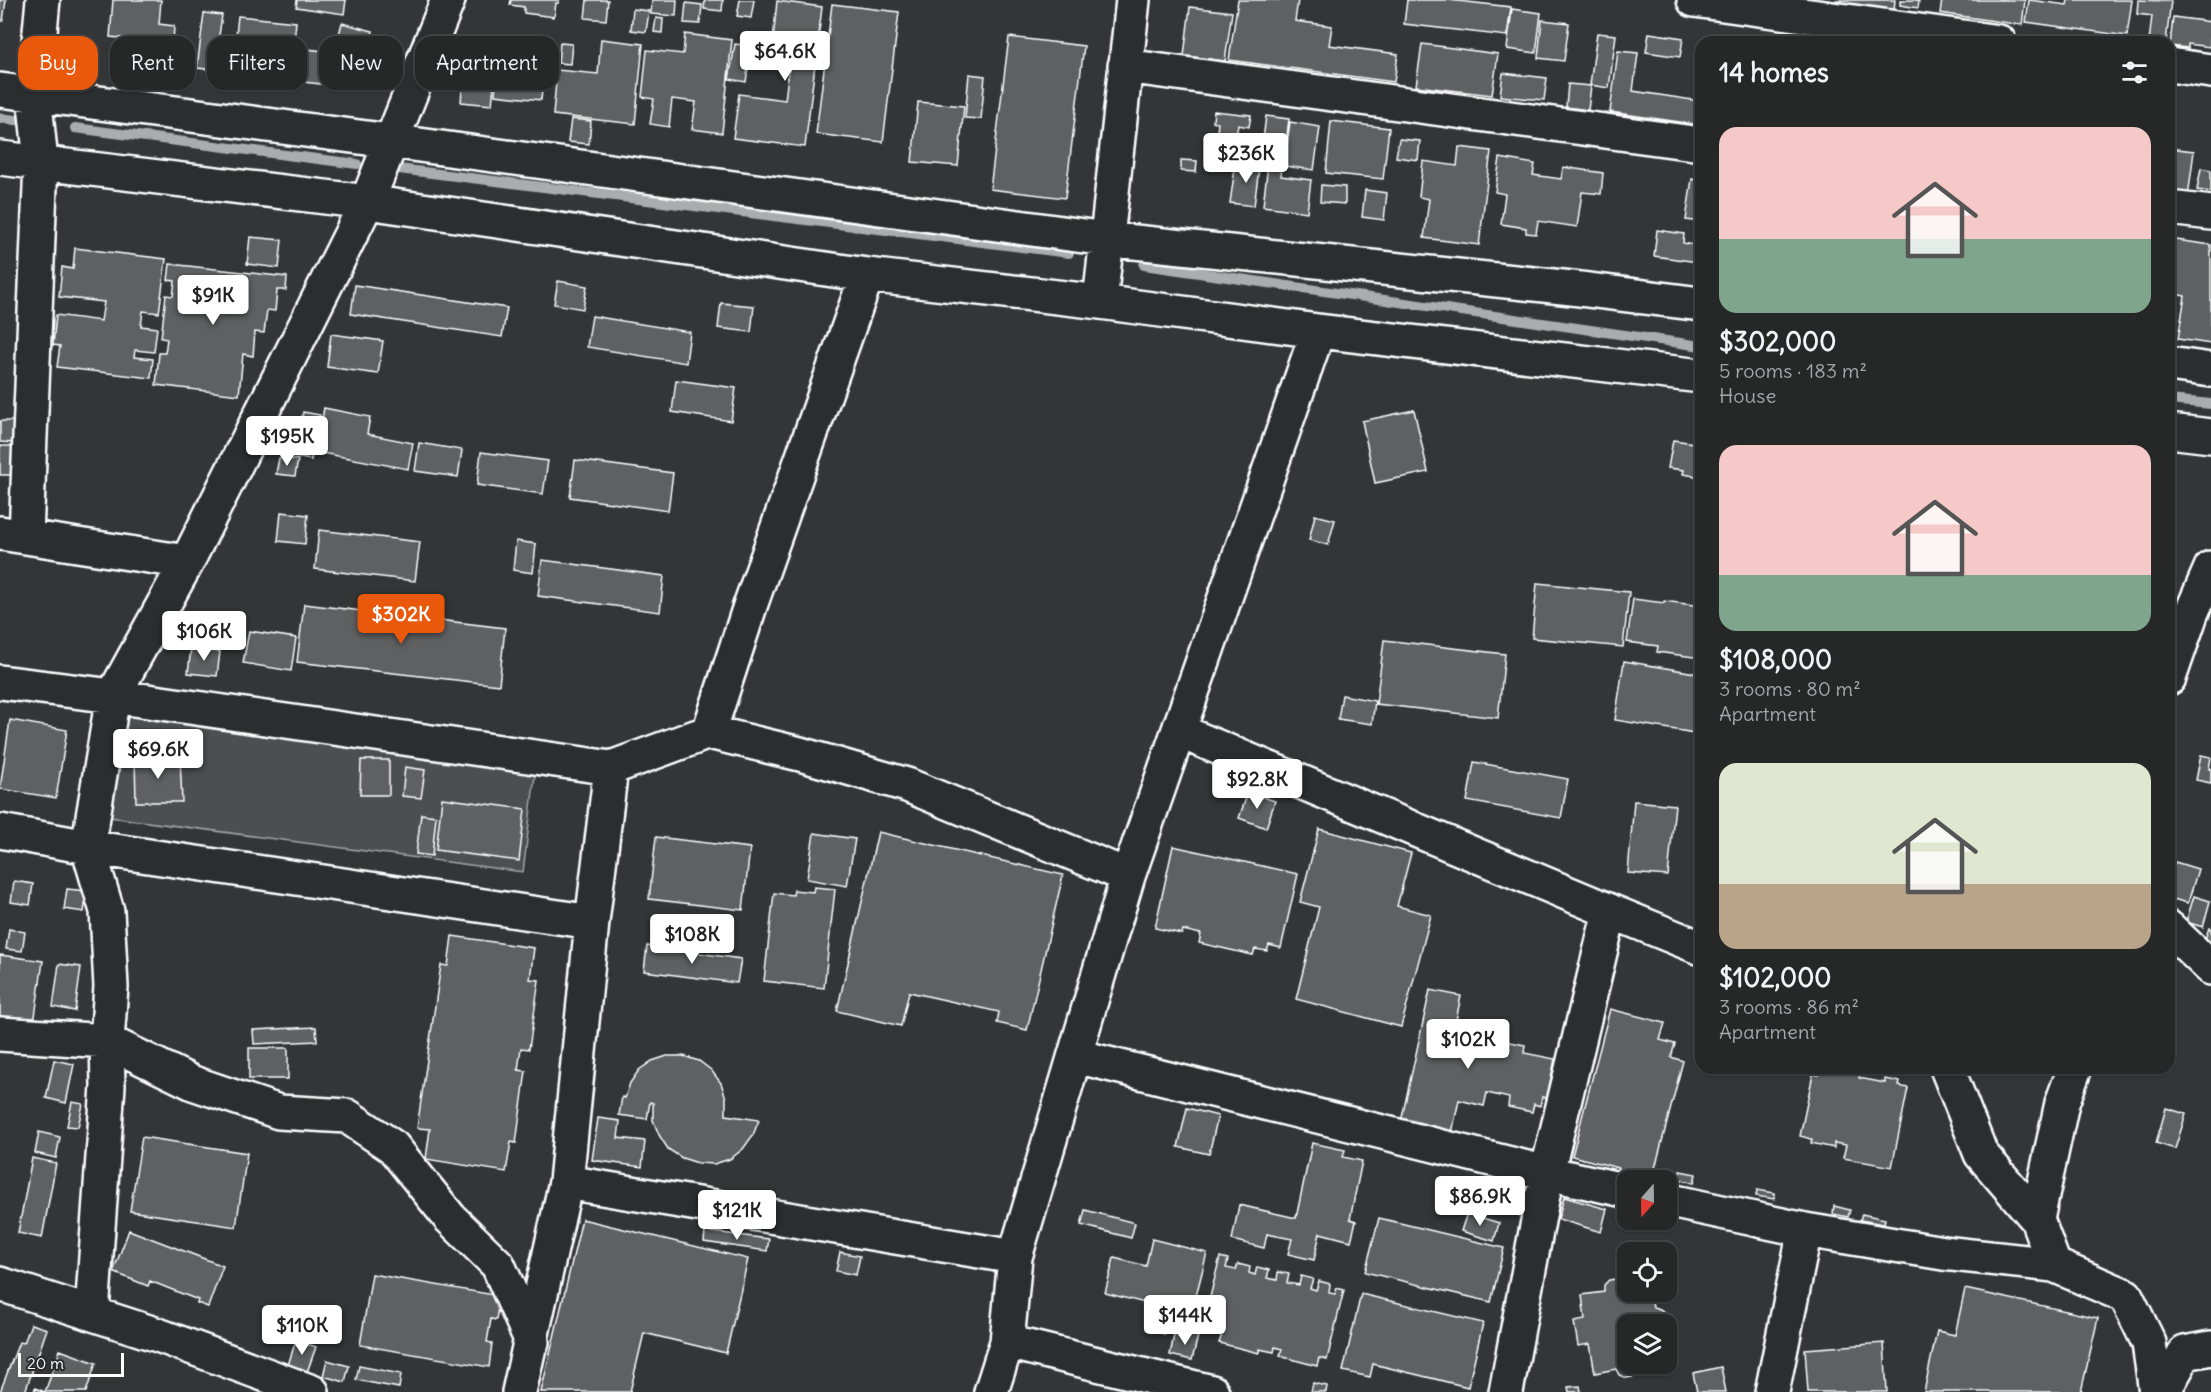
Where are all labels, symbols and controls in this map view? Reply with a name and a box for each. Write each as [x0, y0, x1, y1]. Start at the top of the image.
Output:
pin: $64.6K [736, 31, 834, 82]
chip: Buy [18, 36, 98, 90]
chip: Rent [110, 36, 195, 90]
chip: Filters [207, 36, 307, 90]
chip: New [319, 36, 403, 90]
chip: Apartment [415, 36, 559, 90]
text: $64.6K [754, 38, 816, 63]
text: 14 homes [1719, 56, 1829, 89]
icon: filters [2118, 56, 2151, 89]
pin: $236K [1204, 133, 1288, 184]
text: $236K [1217, 140, 1275, 165]
icon: home [1881, 166, 1989, 274]
pin: $91K [177, 275, 249, 326]
text: $91K [192, 282, 234, 307]
text: $302,000 [1719, 325, 1836, 358]
text: 5 rooms · 183 m² [1719, 358, 1867, 383]
text: House [1719, 383, 1776, 408]
pin: $195K [245, 416, 329, 467]
text: $195K [260, 423, 314, 448]
icon: home [1881, 484, 1989, 592]
pin: $302K [359, 594, 443, 645]
text: $302K [372, 601, 430, 626]
pin: $106K [162, 611, 246, 662]
text: $106K [176, 618, 232, 643]
text: $108,000 [1719, 643, 1832, 676]
text: 3 rooms · 80 m² [1719, 676, 1861, 701]
text: Apartment [1719, 701, 1816, 726]
pin: $69.6K [109, 729, 207, 780]
text: $69.6K [127, 736, 189, 761]
pin: $92.8K [1208, 759, 1306, 810]
text: $92.8K [1226, 766, 1288, 791]
icon: home [1881, 802, 1989, 910]
pin: $108K [650, 914, 734, 965]
text: $108K [664, 921, 720, 946]
text: $102,000 [1719, 961, 1831, 994]
text: 3 rooms · 86 m² [1719, 994, 1859, 1019]
pin: $102K [1426, 1019, 1510, 1070]
text: Apartment [1719, 1019, 1816, 1044]
text: $102K [1440, 1026, 1496, 1051]
north arrow [1617, 1170, 1677, 1230]
map controls [1617, 1170, 1677, 1374]
pin: $86.9K [1431, 1176, 1529, 1227]
text: $86.9K [1449, 1183, 1511, 1208]
pin: $121K [695, 1190, 779, 1241]
text: $121K [712, 1197, 762, 1222]
button: locate [1617, 1242, 1677, 1302]
pin: $144K [1143, 1295, 1227, 1346]
text: $144K [1158, 1302, 1212, 1327]
pin: $110K [260, 1305, 344, 1356]
text: $110K [276, 1312, 328, 1337]
button: layers [1617, 1314, 1677, 1374]
scale bar [18, 1350, 124, 1378]
text: 20 m [27, 1353, 64, 1373]

